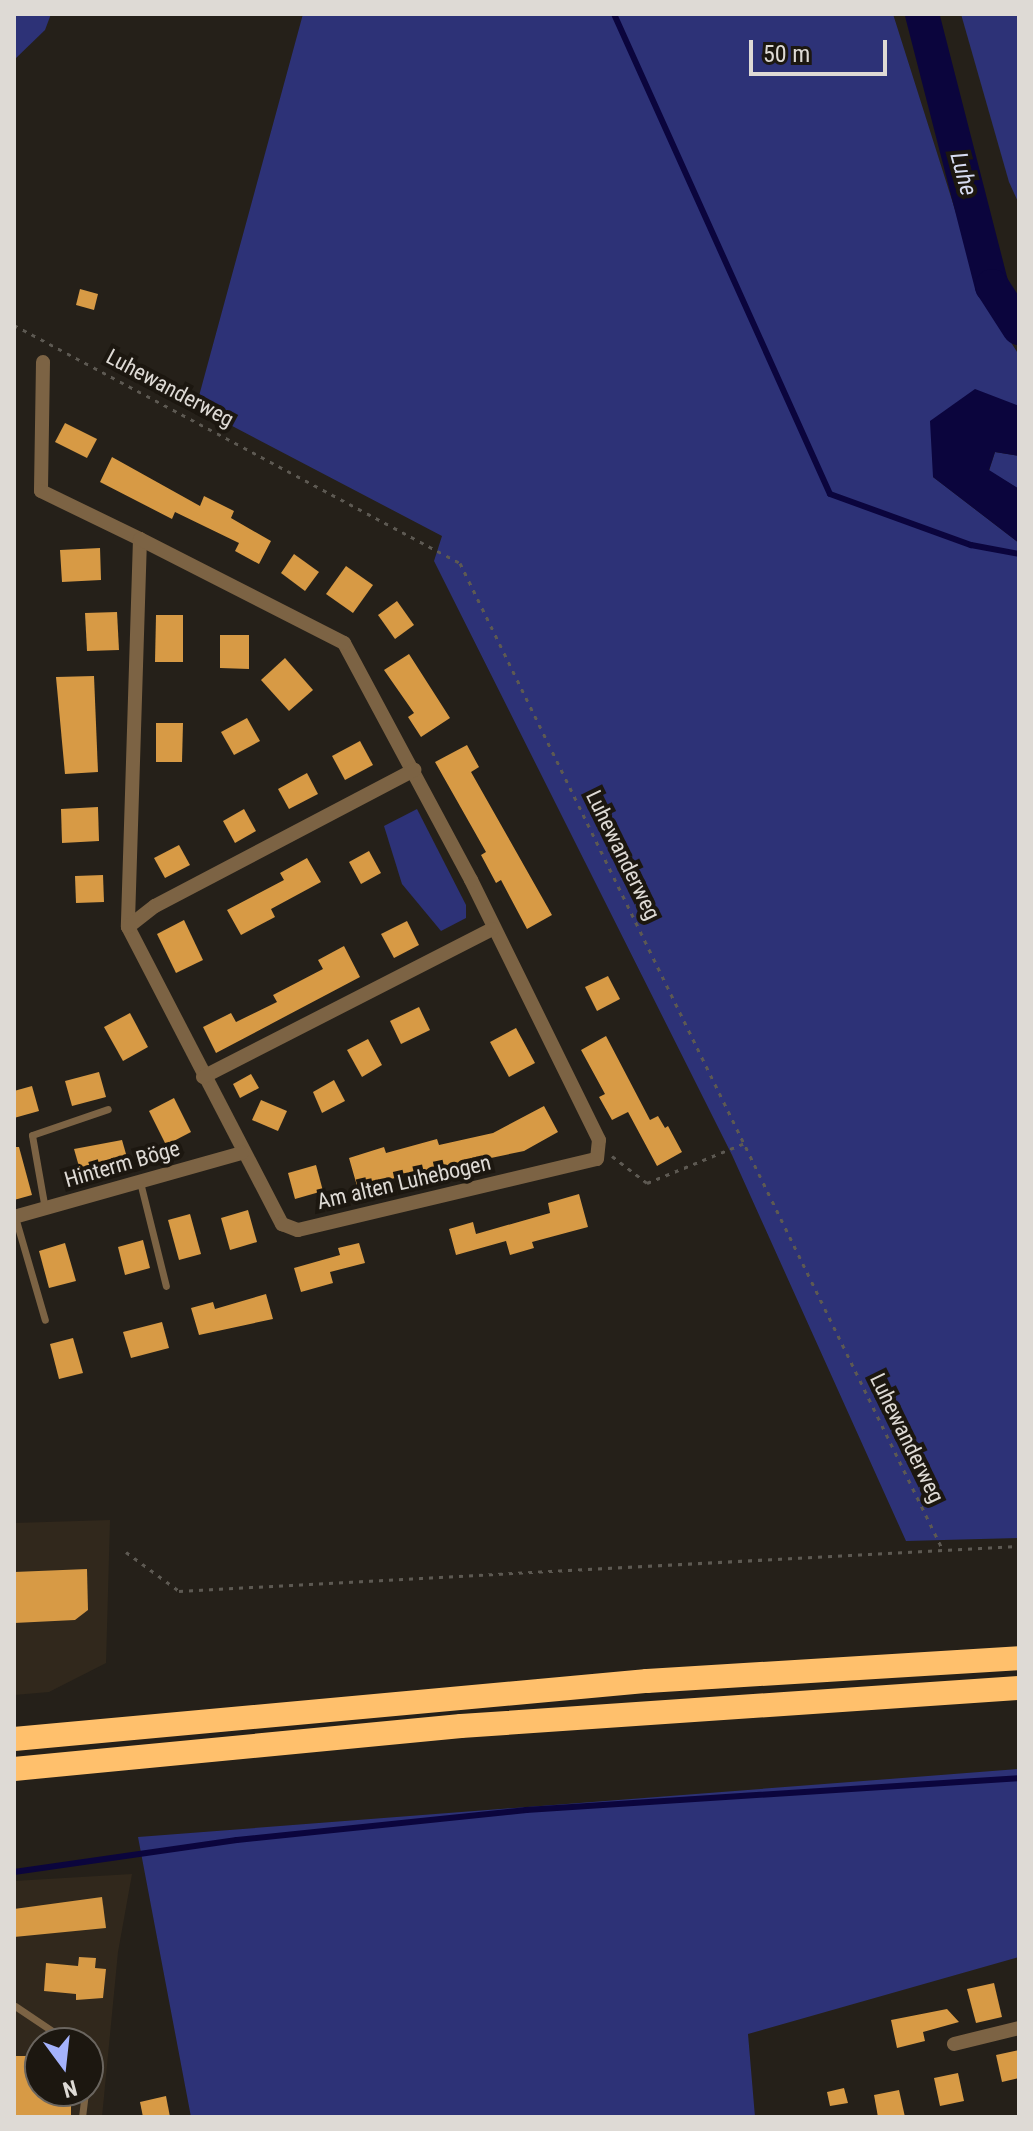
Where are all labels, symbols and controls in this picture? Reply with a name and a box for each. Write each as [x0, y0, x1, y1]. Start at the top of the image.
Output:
scale bar [753, 24, 891, 74]
text: 50 m [763, 40, 810, 68]
water label: Luhe [943, 149, 983, 199]
street label: Luhewanderweg [102, 343, 238, 433]
street label: Luhewanderweg [580, 786, 666, 924]
street label: Hinterm Böge [61, 1135, 183, 1193]
street label: Am alten Luhebogen [314, 1149, 494, 1215]
street label: Luhewanderweg [864, 1369, 950, 1507]
north arrow [24, 2027, 104, 2107]
text: N [60, 2075, 80, 2103]

